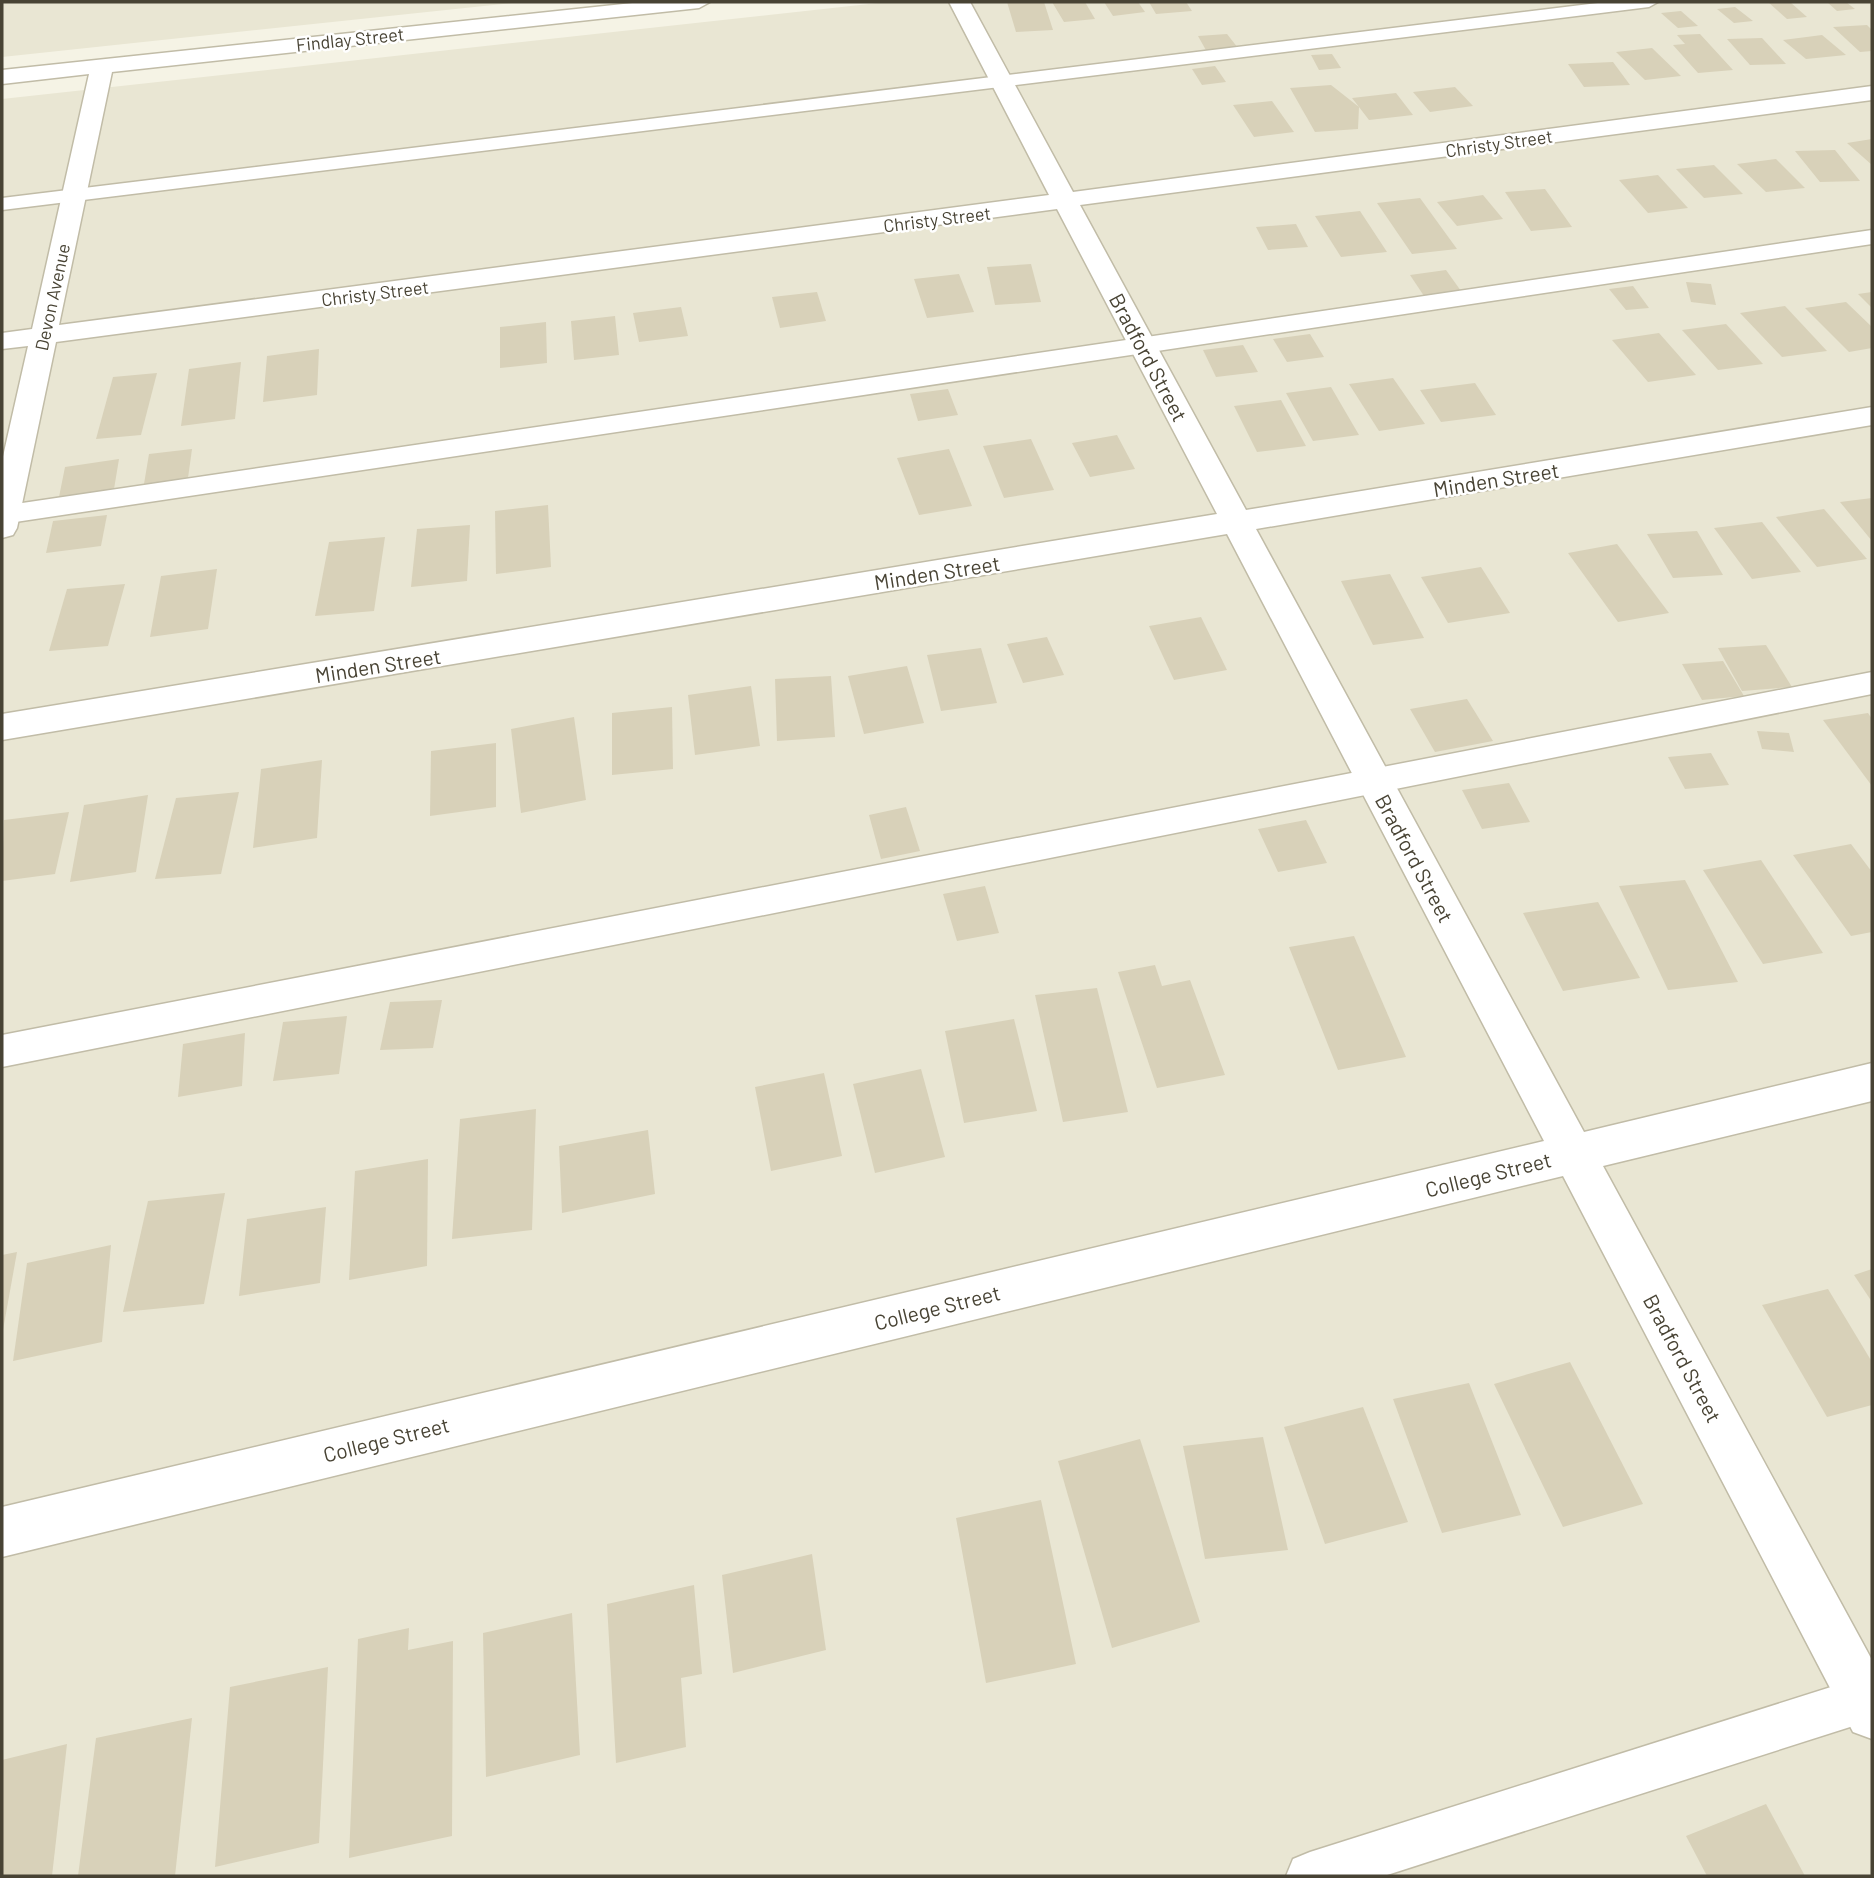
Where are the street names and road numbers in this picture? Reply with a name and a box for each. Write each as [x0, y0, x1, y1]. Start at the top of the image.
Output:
street label: Findlay Street [295, 22, 405, 56]
street label: Christy Street [1444, 125, 1554, 161]
street label: Christy Street [882, 202, 992, 236]
street label: Devon Avenue [30, 241, 74, 353]
street label: Christy Street [320, 276, 430, 310]
street label: Bradford Street [1105, 289, 1193, 425]
street label: Minden Street [1431, 457, 1561, 501]
street label: Minden Street [872, 550, 1002, 594]
street label: Minden Street [313, 643, 443, 687]
street label: Bradford Street [1371, 790, 1459, 926]
street label: College Street [1422, 1146, 1554, 1202]
street label: College Street [871, 1279, 1003, 1335]
street label: Bradford Street [1639, 1290, 1727, 1426]
street label: College Street [320, 1411, 452, 1467]

